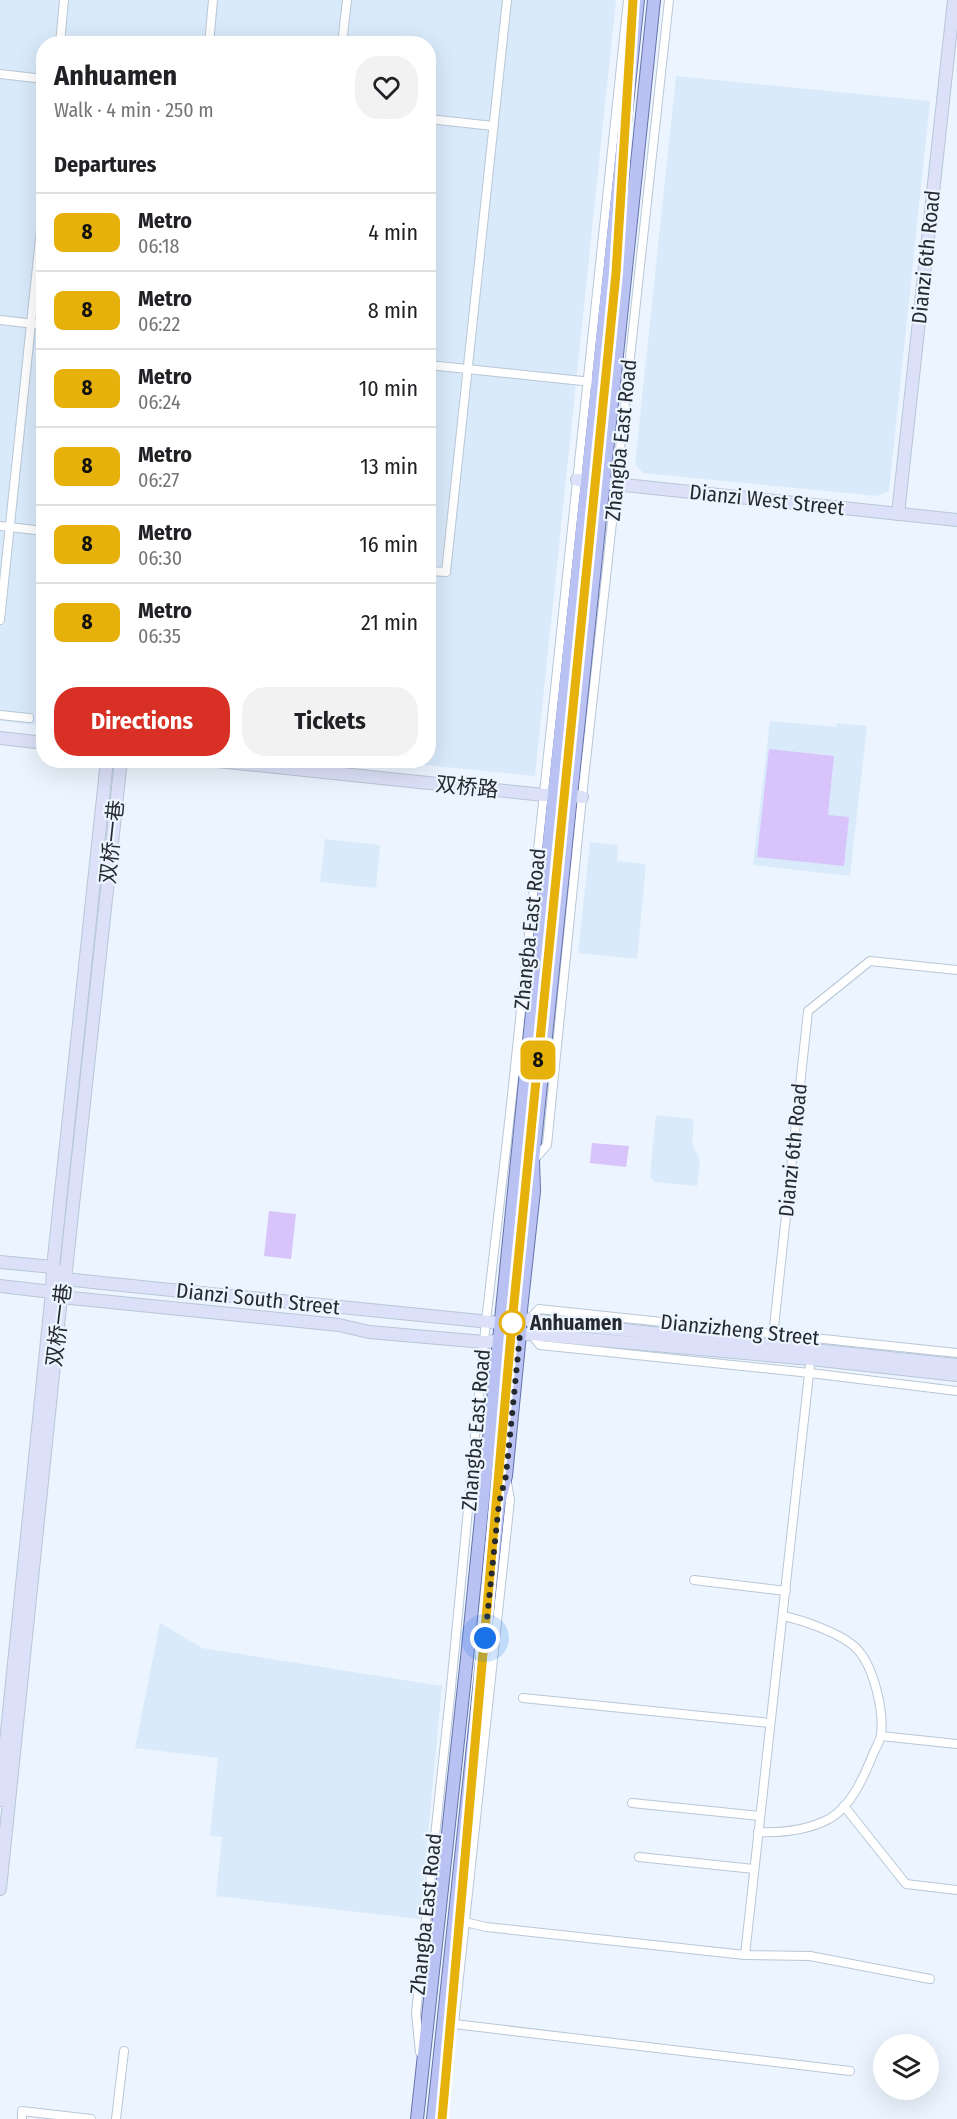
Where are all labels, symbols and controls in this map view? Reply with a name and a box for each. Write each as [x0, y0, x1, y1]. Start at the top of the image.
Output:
button: heart [355, 56, 418, 119]
text: Anhuamen [54, 59, 177, 92]
text: Walk · 4 min · 250 m [54, 98, 214, 122]
text: Departures [54, 151, 156, 178]
street label: Dianzi 6th Road [906, 189, 946, 325]
text: Metro [138, 207, 192, 234]
text: 8 [81, 219, 93, 245]
text: 4 min [368, 219, 418, 246]
text: 06:18 [138, 234, 180, 258]
text: Metro [138, 285, 192, 312]
text: 8 [81, 297, 93, 323]
text: 8 min [368, 297, 418, 324]
text: 06:22 [138, 312, 180, 336]
street label: Zhangba East Road [600, 358, 642, 522]
text: Metro [138, 363, 192, 390]
text: 8 [81, 375, 93, 401]
text: 10 min [359, 375, 418, 402]
text: 06:24 [138, 390, 181, 414]
text: Metro [138, 441, 192, 468]
text: 8 [81, 453, 93, 479]
text: 13 min [360, 453, 418, 480]
text: 06:27 [138, 468, 179, 492]
street label: Dianzi West Street [688, 479, 846, 521]
text: Metro [138, 519, 192, 546]
text: 8 [81, 531, 93, 557]
text: 16 min [359, 531, 418, 558]
text: 06:30 [138, 546, 182, 570]
text: Metro [138, 597, 192, 624]
text: 8 [81, 609, 93, 635]
text: 21 min [361, 609, 418, 636]
text: 06:35 [138, 624, 181, 648]
button: Directions [54, 687, 230, 756]
button: Tickets [242, 687, 418, 756]
street label: 双桥路 [434, 771, 500, 803]
street label: 双桥一巷 [95, 799, 129, 885]
street label: Zhangba East Road [509, 847, 551, 1011]
line badge: 8 [518, 1040, 558, 1080]
text: 8 [532, 1047, 544, 1073]
street label: Dianzi 6th Road [773, 1082, 813, 1218]
street label: Dianzi South Street [175, 1277, 341, 1321]
street label: 双桥一巷 [41, 1282, 77, 1368]
street label: Dianzizheng Street [659, 1309, 821, 1351]
marker: Anhuamen [499, 1310, 525, 1336]
place label: Anhuamen [529, 1310, 622, 1336]
street label: Zhangba East Road [456, 1348, 496, 1512]
your location [470, 1623, 500, 1653]
street label: Zhangba East Road [405, 1832, 447, 1996]
map controls [873, 2034, 939, 2100]
button: layers [873, 2034, 939, 2100]

